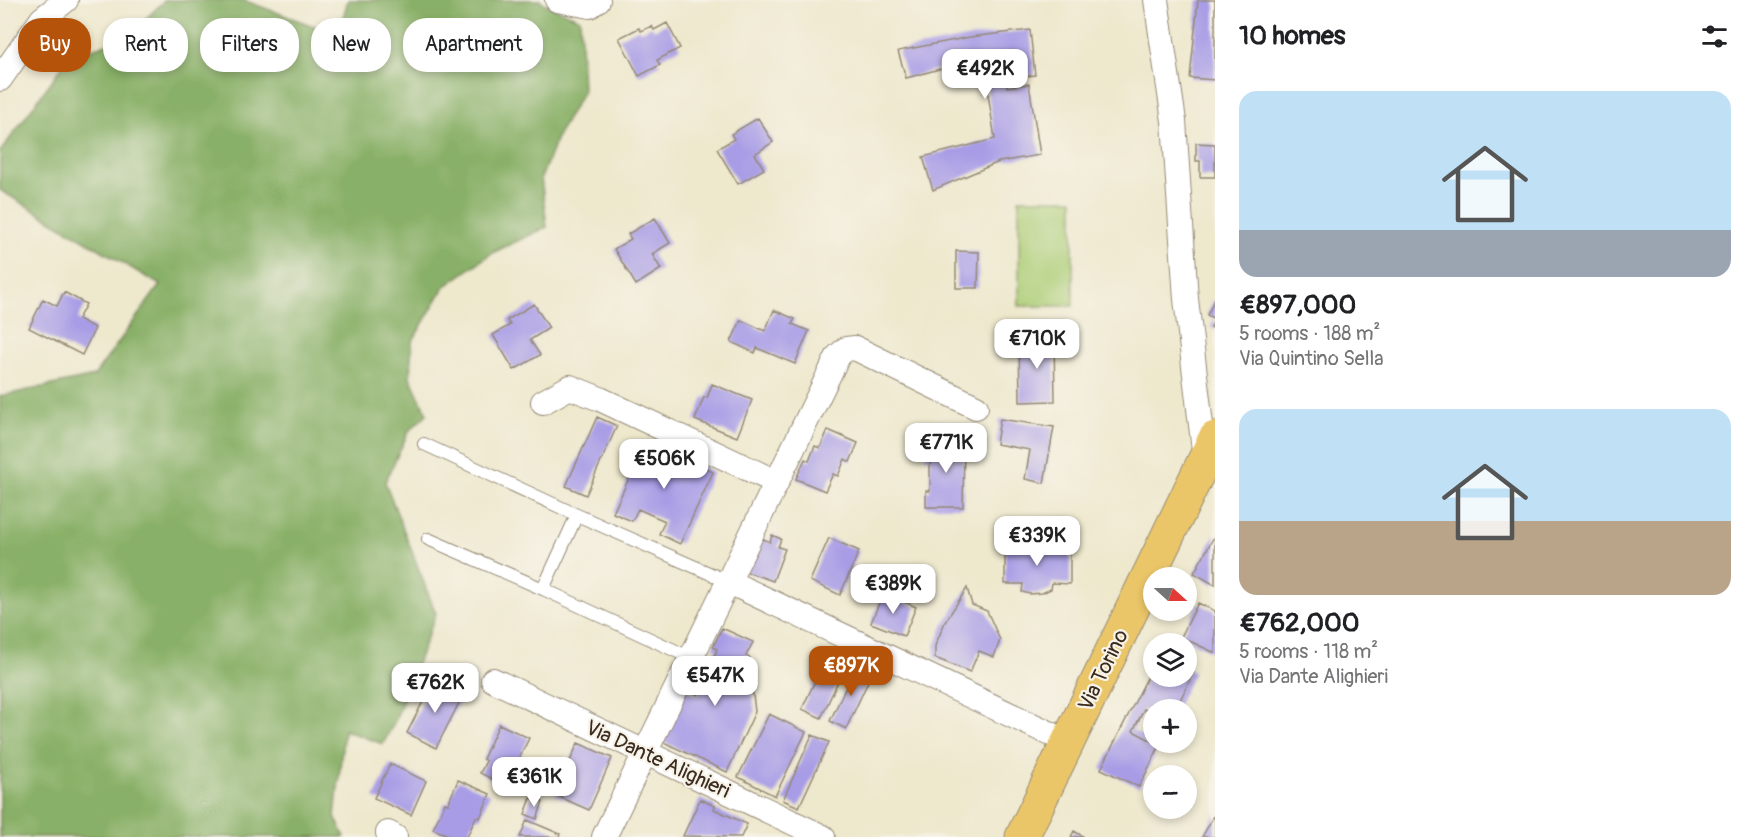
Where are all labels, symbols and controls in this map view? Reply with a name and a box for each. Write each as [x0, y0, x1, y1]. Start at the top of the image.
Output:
chip: Buy [18, 18, 91, 72]
chip: Rent [103, 18, 188, 72]
chip: Filters [200, 18, 299, 72]
chip: New [311, 18, 391, 72]
chip: Apartment [403, 18, 543, 72]
text: 10 homes [1239, 20, 1345, 52]
icon: filters [1698, 20, 1731, 53]
pin: €492K [943, 49, 1027, 100]
text: €492K [956, 56, 1014, 81]
icon: home [1431, 130, 1539, 238]
text: €897,000 [1239, 289, 1356, 321]
pin: €710K [995, 319, 1079, 370]
text: 5 rooms · 188 m² [1239, 321, 1380, 346]
text: €710K [1008, 326, 1066, 351]
text: Via Quintino Sella [1239, 346, 1384, 371]
pin: €771K [904, 423, 988, 474]
text: €771K [919, 430, 973, 455]
pin: €506K [622, 439, 706, 490]
text: €506K [633, 446, 695, 471]
icon: home [1431, 448, 1539, 556]
pin: €339K [995, 516, 1079, 567]
text: €339K [1008, 523, 1066, 548]
pin: €389K [851, 564, 935, 615]
north arrow [1143, 567, 1197, 621]
map controls [1143, 567, 1197, 819]
text: €389K [865, 571, 921, 596]
text: €762,000 [1239, 607, 1359, 639]
street label: Via Torino [1072, 625, 1135, 715]
button: layers [1143, 633, 1197, 687]
text: 5 rooms · 118 m² [1239, 639, 1378, 664]
pin: €897K [809, 646, 893, 697]
text: €897K [823, 653, 879, 678]
pin: €547K [673, 656, 757, 707]
pin: €762K [393, 663, 477, 714]
text: €547K [686, 663, 744, 688]
text: Via Dante Alighieri [1239, 664, 1388, 689]
text: €762K [406, 670, 464, 695]
button: + [1143, 699, 1197, 753]
street label: Via Dante Alighieri [581, 714, 735, 805]
pin: €361K [492, 757, 576, 808]
text: €361K [506, 764, 562, 789]
button: − [1143, 765, 1197, 819]

